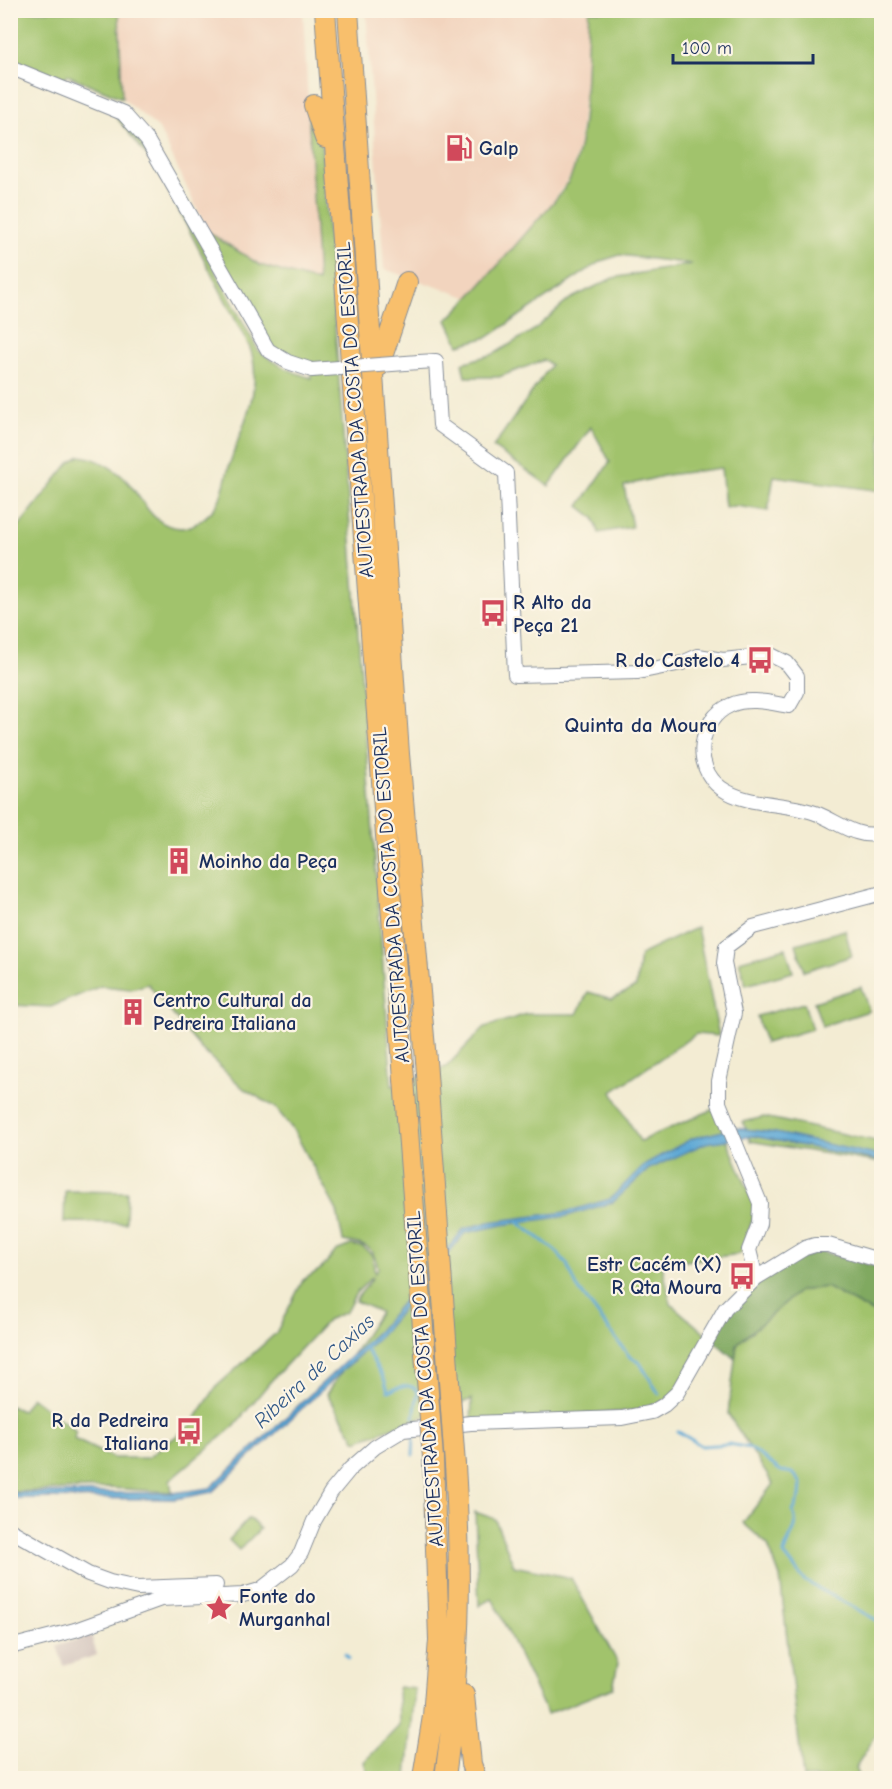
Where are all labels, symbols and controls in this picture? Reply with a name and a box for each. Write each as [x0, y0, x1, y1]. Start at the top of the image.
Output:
scale bar [673, 27, 812, 65]
text: 100 m [682, 38, 732, 59]
fuel station icon: Galp [444, 133, 474, 163]
place label: Galp [479, 137, 518, 160]
street label: AUTOESTRADA DA COSTA DO ESTORIL [332, 241, 378, 579]
place label: R Alto da Peça 21 [513, 591, 592, 637]
bus stop icon: R Alto da Peça 21 [478, 598, 508, 628]
bus stop icon: R do Castelo 4 [745, 645, 775, 675]
place label: R do Castelo 4 [615, 649, 740, 672]
district label: Quinta da Moura [565, 713, 717, 737]
street label: AUTOESTRADA DA COSTA DO ESTORIL [368, 726, 414, 1064]
building icon: Moinho da Peça [164, 846, 194, 876]
place label: Moinho da Peça [199, 850, 337, 873]
place label: Centro Cultural da Pedreira Italiana [153, 989, 312, 1035]
building icon: Centro Cultural da Pedreira Italiana [118, 997, 148, 1027]
street label: AUTOESTRADA DA COSTA DO ESTORIL [402, 1210, 448, 1548]
place label: Estr Cacém (X) R Qta Moura [587, 1253, 722, 1299]
bus stop icon: Estr Cacém (X) R Qta Moura [727, 1261, 757, 1291]
water label: Ribeira de Caxias [249, 1309, 379, 1433]
place label: R da Pedreira Italiana [51, 1409, 169, 1455]
bus stop icon: R da Pedreira Italiana [174, 1416, 204, 1446]
place label: Fonte do Murganhal [239, 1585, 330, 1631]
place icon: Fonte do Murganhal [204, 1593, 234, 1623]

